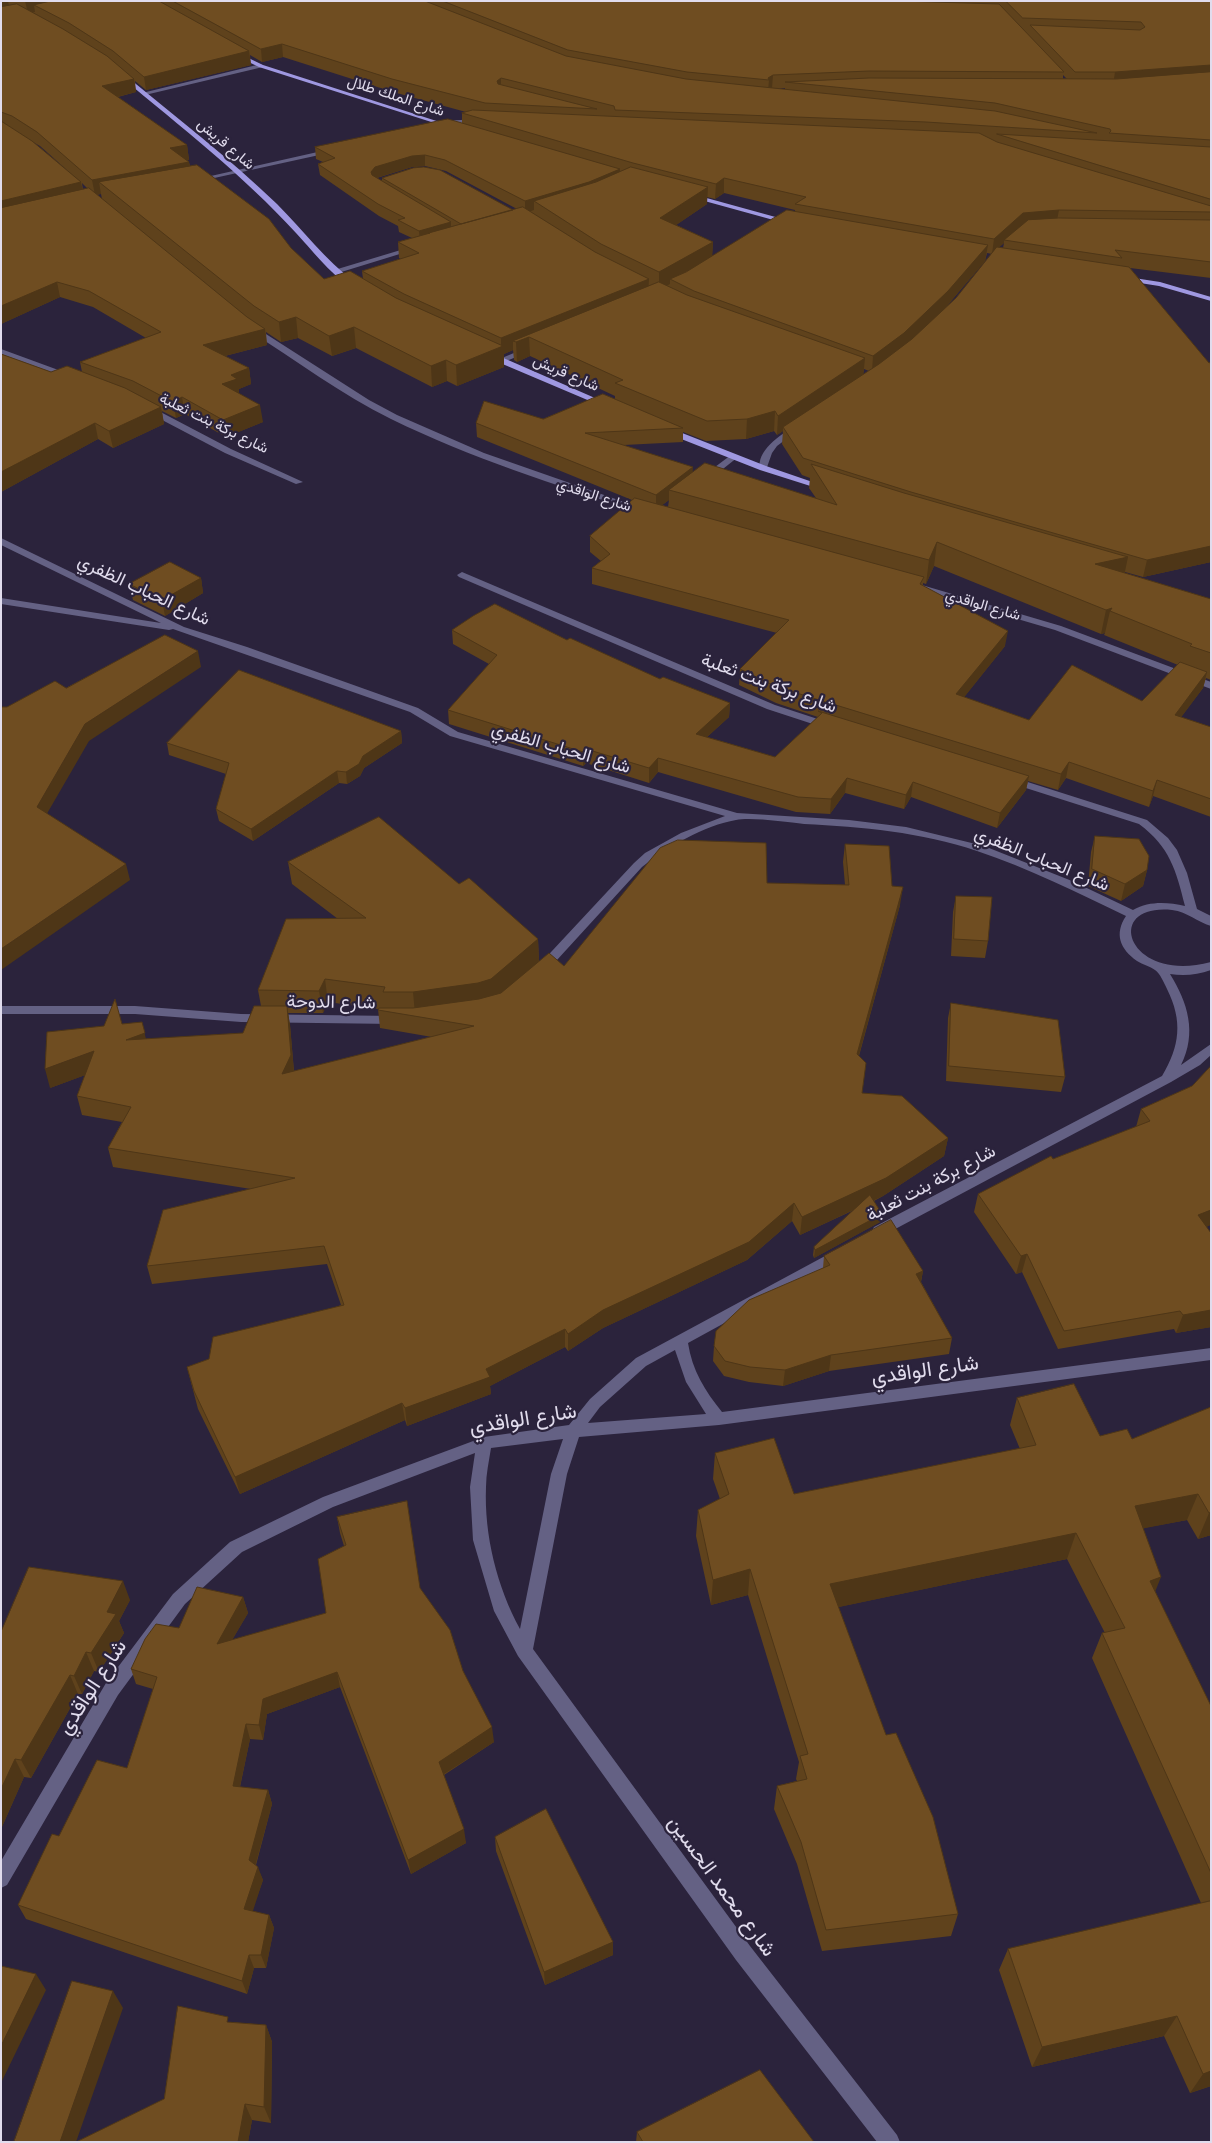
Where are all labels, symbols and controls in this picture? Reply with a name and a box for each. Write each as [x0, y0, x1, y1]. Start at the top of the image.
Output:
street label: شارع الملك طلال [345, 72, 447, 120]
street label: شارع قريش [193, 115, 259, 173]
street label: شارع قريش [530, 351, 602, 395]
street label: شارع بركة بنت ثعلبة [157, 389, 271, 457]
street label: شارع الواقدي [554, 474, 634, 516]
street label: شارع الحباب الظفري [74, 550, 214, 630]
street label: شارع الواقدي [943, 586, 1023, 624]
street label: شارع بركة بنت ثعلبة [698, 648, 840, 718]
street label: شارع الحباب الظفري [489, 718, 633, 778]
street label: شارع الحباب الظفري [971, 822, 1113, 896]
street label: شارع الدوحة [286, 990, 376, 1014]
street label: شارع بركة بنت ثعلبة [863, 1140, 999, 1226]
street label: شارع الواقدي [870, 1350, 980, 1390]
street label: شارع الواقدي [468, 1398, 578, 1440]
street label: شارع الواقدي [52, 1635, 132, 1739]
street label: شارع محمد الحسين [662, 1811, 782, 1961]

